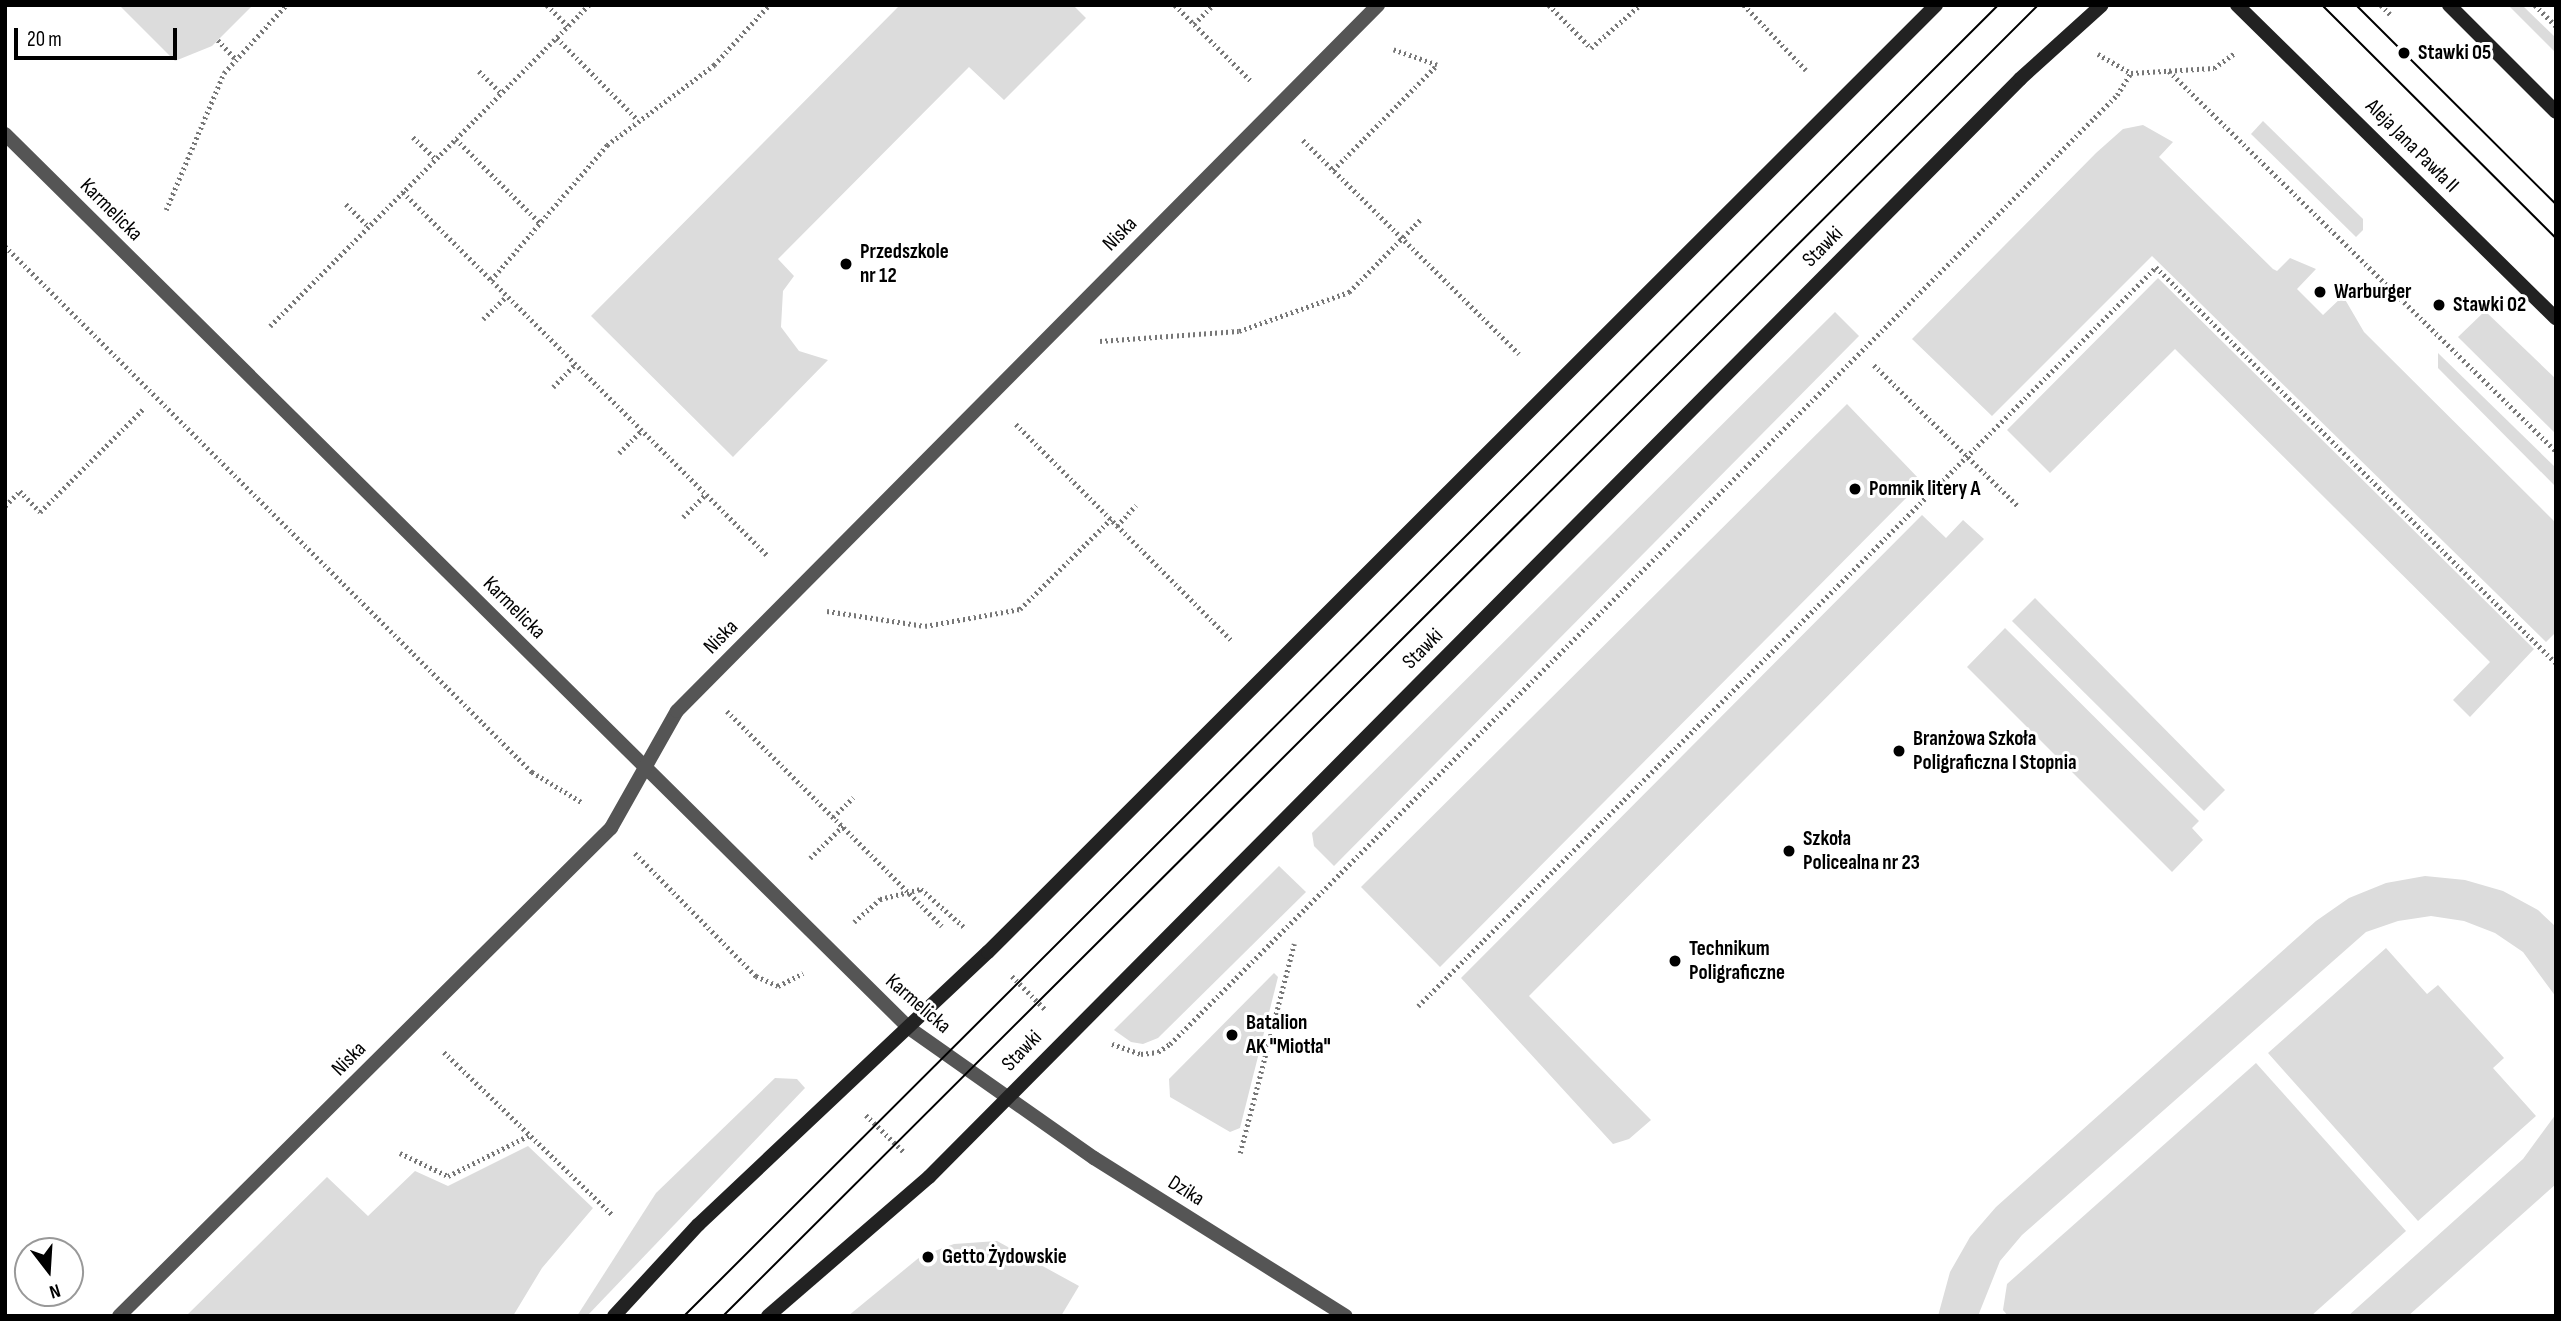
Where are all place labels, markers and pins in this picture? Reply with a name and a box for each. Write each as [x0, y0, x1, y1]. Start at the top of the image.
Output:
place label: Stawki 05 [2418, 40, 2491, 66]
marker: Stawki 05 [2396, 45, 2412, 61]
place label: Przedszkole nr 12 [860, 239, 949, 289]
marker: Przedszkole nr 12 [838, 256, 854, 272]
place label: Warburger [2334, 279, 2412, 305]
marker: Warburger [2312, 284, 2328, 300]
place label: Stawki 02 [2453, 292, 2526, 318]
marker: Stawki 02 [2431, 297, 2447, 313]
place label: Pomnik litery A [1869, 476, 1981, 502]
marker: Pomnik litery A [1847, 481, 1863, 497]
place label: Branżowa Szkoła Poligraficzna I Stopnia [1913, 726, 2077, 776]
marker: Branżowa Szkoła Poligraficzna I Stopnia [1891, 743, 1907, 759]
place label: Szkoła Policealna nr 23 [1803, 826, 1920, 876]
marker: Szkoła Policealna nr 23 [1781, 843, 1797, 859]
place label: Technikum Poligraficzne [1689, 936, 1785, 986]
marker: Technikum Poligraficzne [1667, 953, 1683, 969]
place label: Batalion AK "Miotła" [1246, 1010, 1331, 1060]
marker: Batalion AK "Miotła" [1224, 1027, 1240, 1043]
place label: Getto Żydowskie [942, 1244, 1067, 1270]
marker: Getto Żydowskie [920, 1249, 936, 1265]

